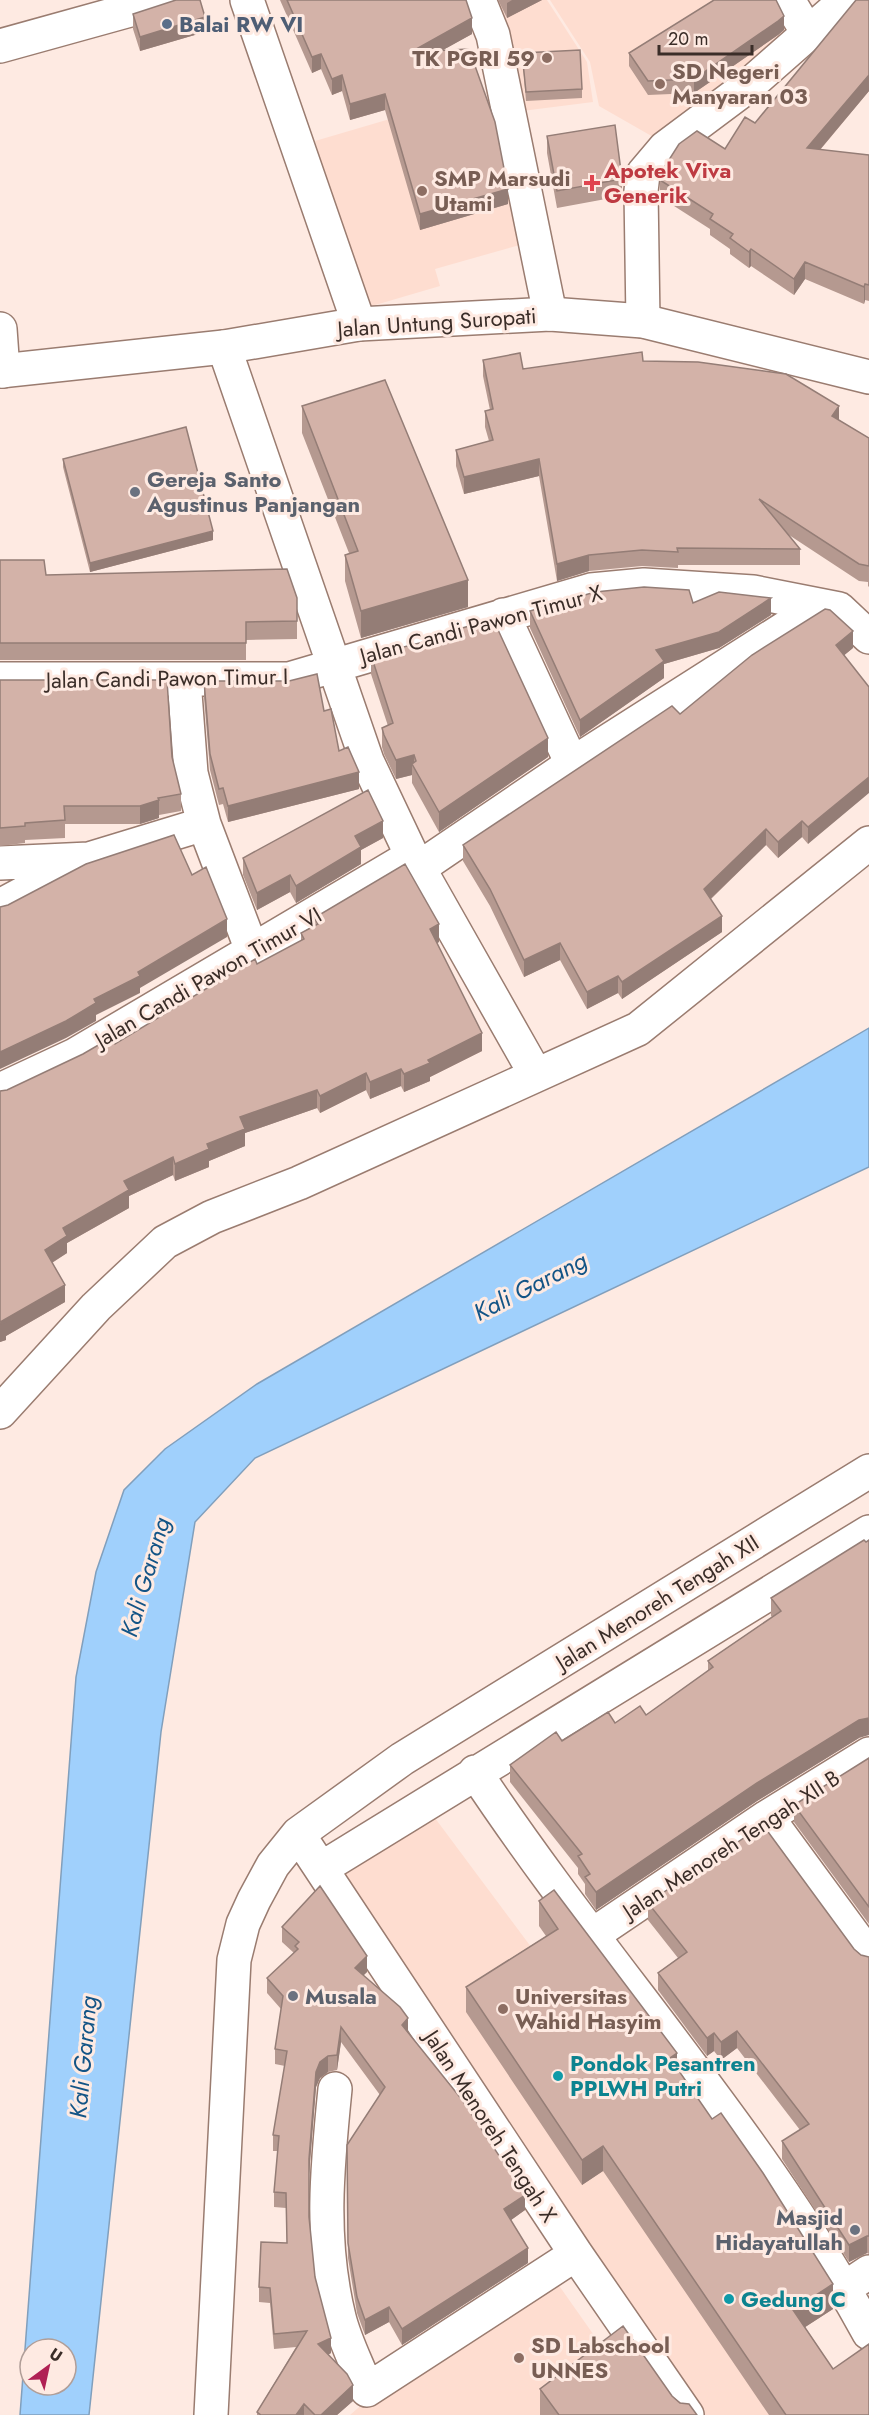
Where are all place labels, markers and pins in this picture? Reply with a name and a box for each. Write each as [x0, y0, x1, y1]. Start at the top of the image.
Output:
place label: Balai RW VI [179, 8, 303, 40]
marker: Balai RW VI [160, 17, 174, 31]
place label: TK PGRI 59 [412, 42, 535, 74]
marker: TK PGRI 59 [540, 51, 554, 65]
place label: SD Negeri Manyaran 03 [672, 55, 808, 112]
marker: SD Negeri Manyaran 03 [653, 77, 667, 91]
place label: Apotek Viva Generik [603, 154, 731, 211]
place label: SMP Marsudi Utami [434, 162, 571, 219]
marker: Apotek Viva Generik [585, 176, 599, 190]
marker: SMP Marsudi Utami [415, 184, 429, 198]
place label: Gereja Santo Agustinus Panjangan [146, 463, 360, 520]
marker: Gereja Santo Agustinus Panjangan [128, 485, 142, 499]
place label: Musala [305, 1980, 377, 2012]
place label: Universitas Wahid Hasyim [515, 1980, 662, 2037]
marker: Musala [286, 1989, 300, 2003]
marker: Universitas Wahid Hasyim [496, 2002, 510, 2016]
place label: Pondok Pesantren PPLWH Putri [570, 2047, 756, 2104]
marker: Pondok Pesantren PPLWH Putri [551, 2069, 565, 2083]
place label: Masjid Hidayatullah [715, 2201, 843, 2258]
marker: Masjid Hidayatullah [848, 2223, 862, 2237]
place label: Gedung C [741, 2283, 846, 2315]
marker: Gedung C [722, 2292, 736, 2306]
place label: SD Labschool UNNES [531, 2329, 670, 2386]
marker: SD Labschool UNNES [512, 2351, 526, 2365]

